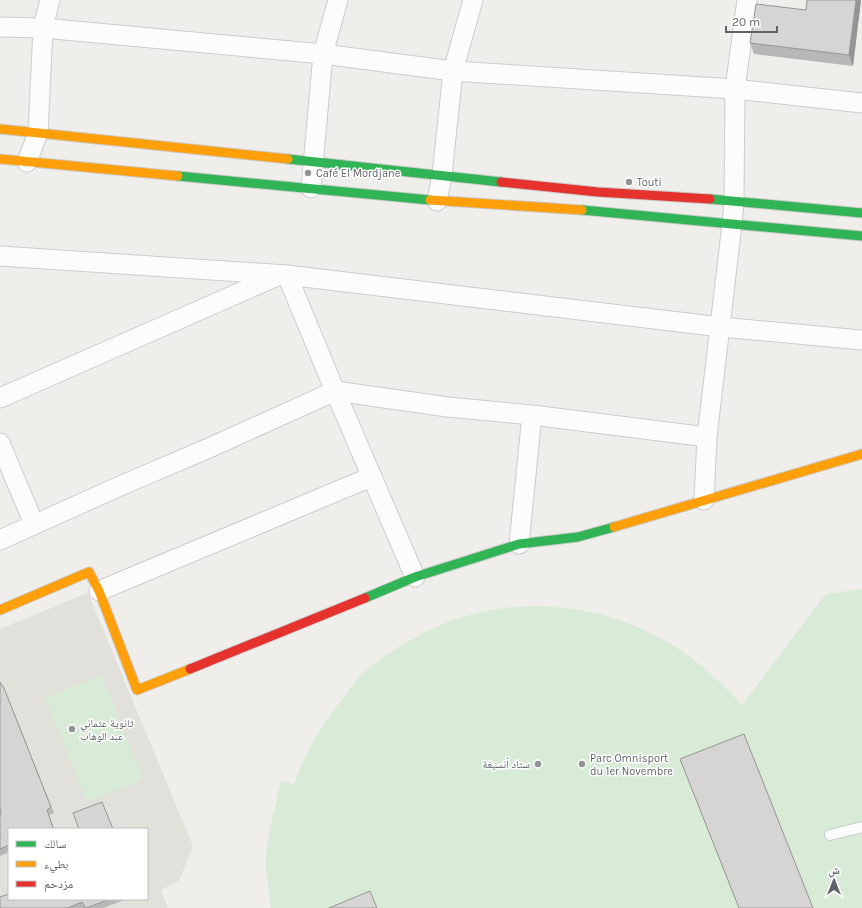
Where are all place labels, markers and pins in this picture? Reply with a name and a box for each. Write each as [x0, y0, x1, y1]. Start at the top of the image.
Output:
place label: Café El Mordjane [316, 167, 401, 180]
marker: Café El Mordjane [303, 168, 313, 178]
place label: Touti [637, 176, 662, 189]
marker: Touti [624, 177, 634, 187]
place label: ثانوية عثماني عبد الوهاب [80, 717, 134, 743]
marker: ثانوية عثماني عبد الوهاب [67, 724, 77, 734]
place label: Parc Omnisport du 1er Novembre [590, 752, 673, 778]
place label: ستاد أنسيغة [482, 757, 530, 771]
marker: ستاد أنسيغة [533, 759, 543, 769]
marker: Parc Omnisport du 1er Novembre [577, 759, 587, 769]

